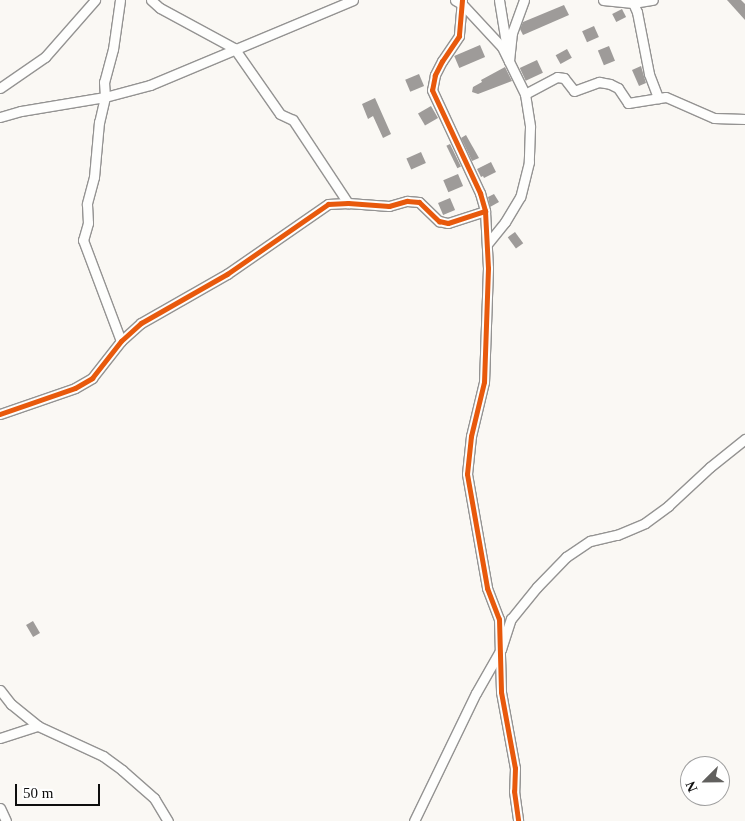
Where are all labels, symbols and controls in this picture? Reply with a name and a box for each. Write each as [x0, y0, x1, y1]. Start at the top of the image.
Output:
north arrow [680, 756, 730, 806]
scale bar [18, 774, 102, 806]
text: N [683, 779, 701, 794]
text: 50 m [23, 785, 53, 801]

